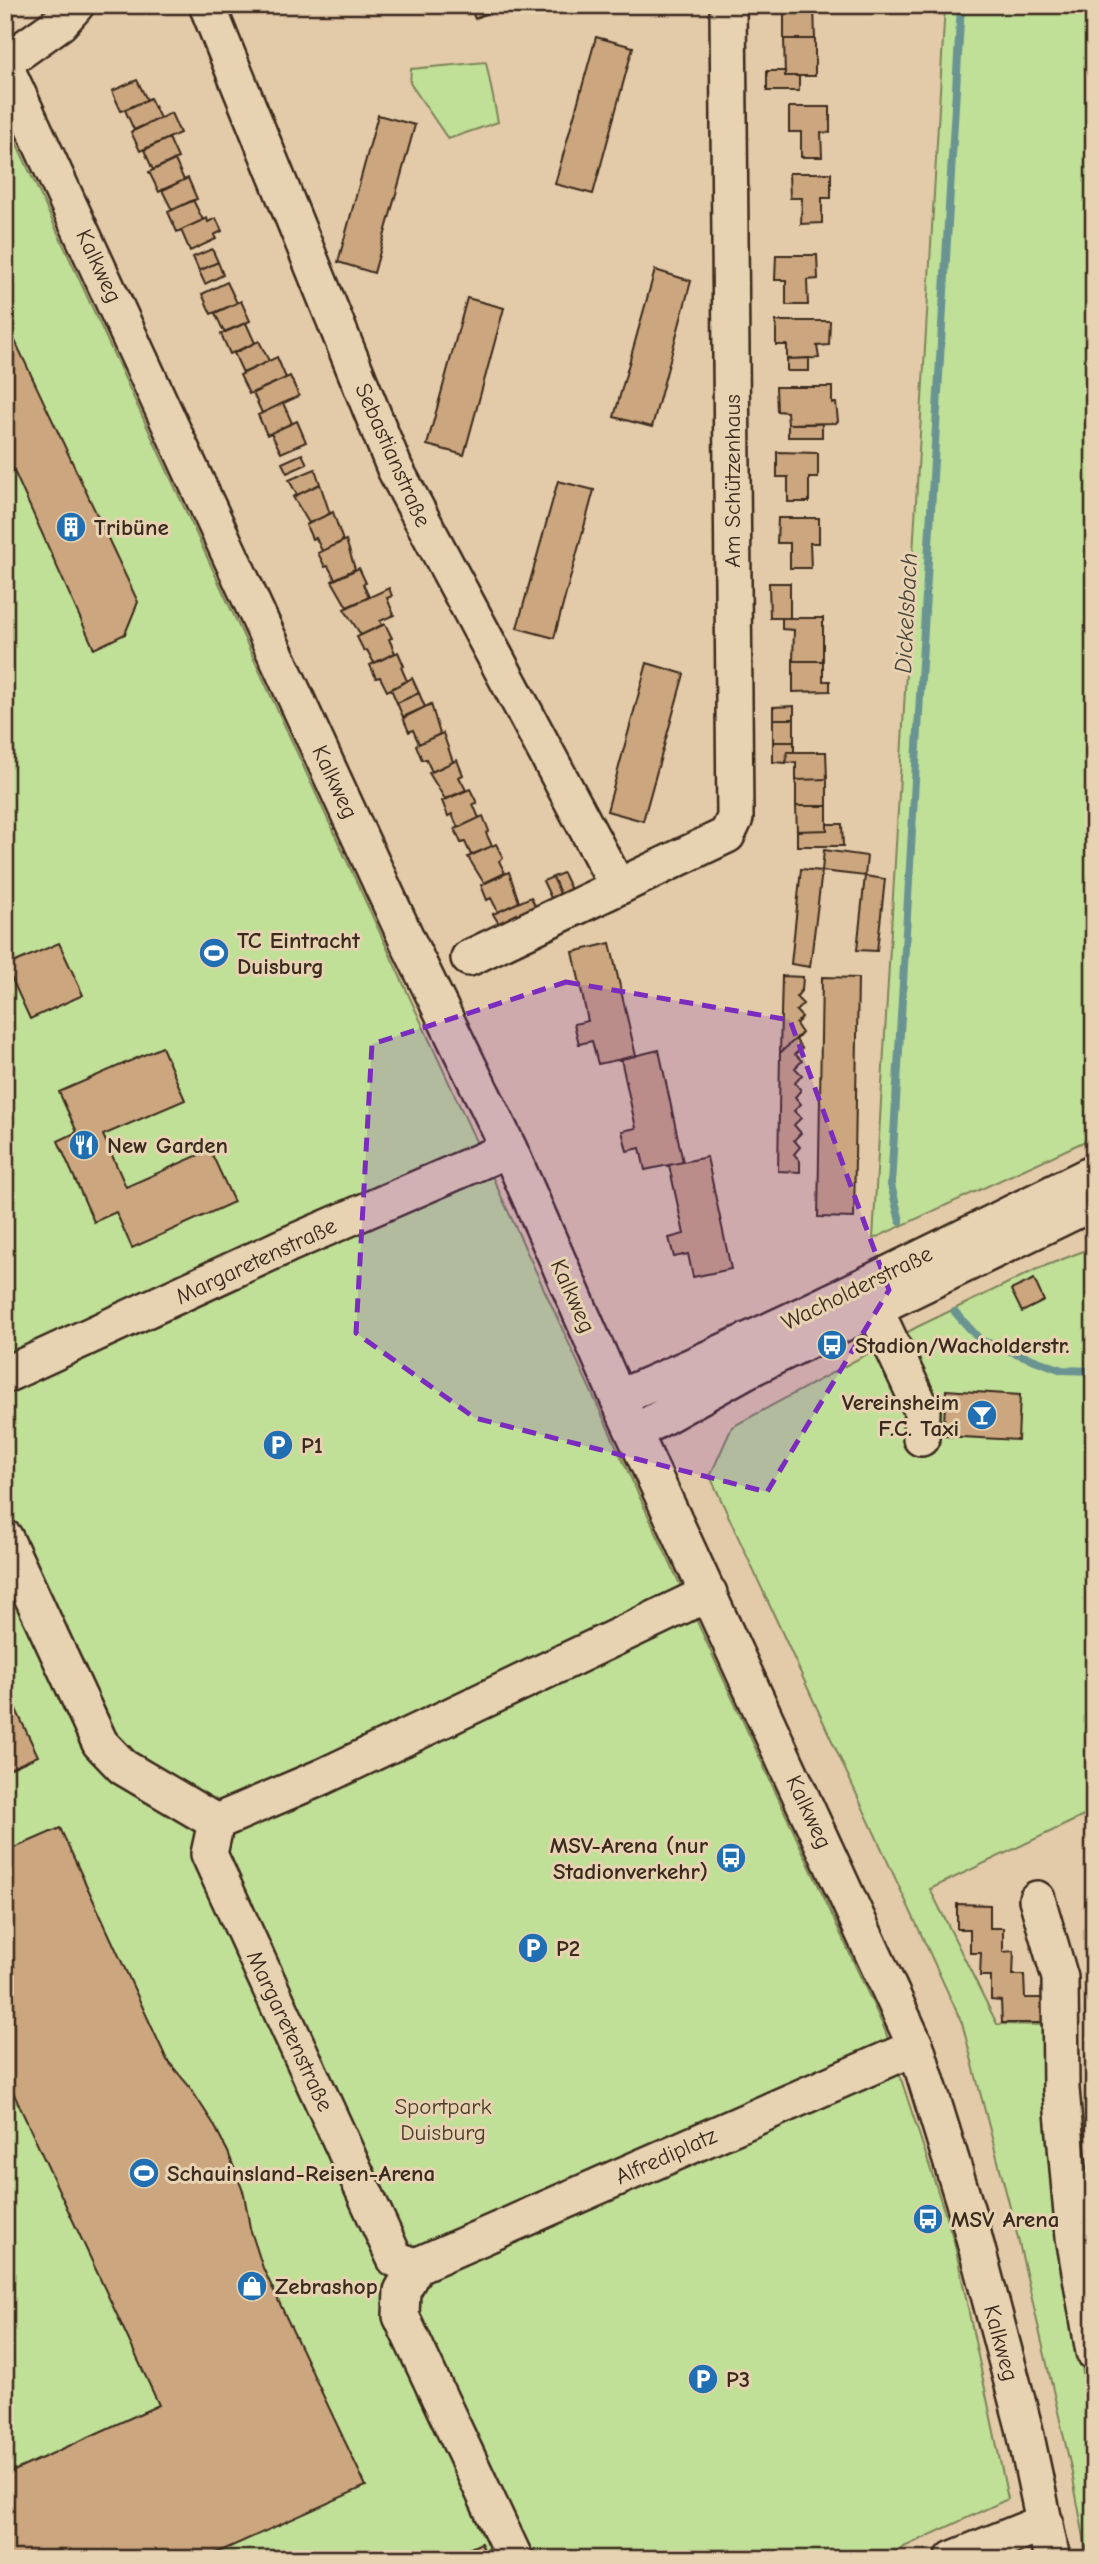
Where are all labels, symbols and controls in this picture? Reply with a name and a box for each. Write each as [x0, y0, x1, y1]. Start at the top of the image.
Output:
street label: Kalkweg [70, 225, 128, 307]
street label: Sebastianstraße [349, 379, 437, 531]
street label: Am Schützenhaus [719, 394, 746, 568]
building icon: Tribüne [54, 510, 88, 544]
place label: Tribüne [94, 514, 169, 541]
water label: Dickelsbach [889, 552, 923, 674]
street label: Kalkweg [306, 741, 364, 823]
place label: TC Eintracht Duisburg [237, 927, 360, 980]
sports icon: TC Eintracht Duisburg [197, 936, 231, 970]
restaurant icon: New Garden [67, 1128, 101, 1162]
place label: New Garden [107, 1132, 228, 1159]
street label: Margaretenstraße [171, 1212, 341, 1310]
street label: Wacholderstraße [777, 1240, 937, 1336]
street label: Kalkweg [545, 1255, 601, 1337]
bus stop icon: Stadion/Wacholderstr. [815, 1328, 849, 1362]
place label: Stadion/Wacholderstr. [855, 1332, 1070, 1359]
place label: Vereinsheim F.C. Taxi [842, 1389, 959, 1442]
bar icon: Vereinsheim F.C. Taxi [965, 1398, 999, 1432]
parking icon: P1 [261, 1428, 295, 1462]
place label: P1 [301, 1432, 323, 1459]
street label: Kalkweg [780, 1771, 838, 1853]
place label: MSV-Arena (nur Stadionverkehr) [550, 1832, 709, 1885]
bus stop icon: MSV-Arena (nur Stadionverkehr) [714, 1841, 748, 1875]
parking icon: P2 [516, 1931, 550, 1965]
place label: P2 [556, 1935, 580, 1962]
street label: Margaretenstraße [241, 1946, 339, 2116]
park label: Sportpark Duisburg [394, 2093, 492, 2146]
street label: Alfrediplatz [611, 2122, 721, 2190]
sports icon: Schauinsland-Reisen-Arena [127, 2156, 161, 2190]
place label: Schauinsland-Reisen-Arena [167, 2160, 435, 2187]
bus stop icon: MSV Arena [911, 2202, 945, 2236]
place label: MSV Arena [951, 2206, 1059, 2233]
shop icon: Zebrashop [235, 2269, 269, 2303]
place label: Zebrashop [275, 2273, 378, 2300]
street label: Kalkweg [978, 2302, 1024, 2384]
parking icon: P3 [686, 2362, 720, 2396]
place label: P3 [726, 2366, 750, 2393]

